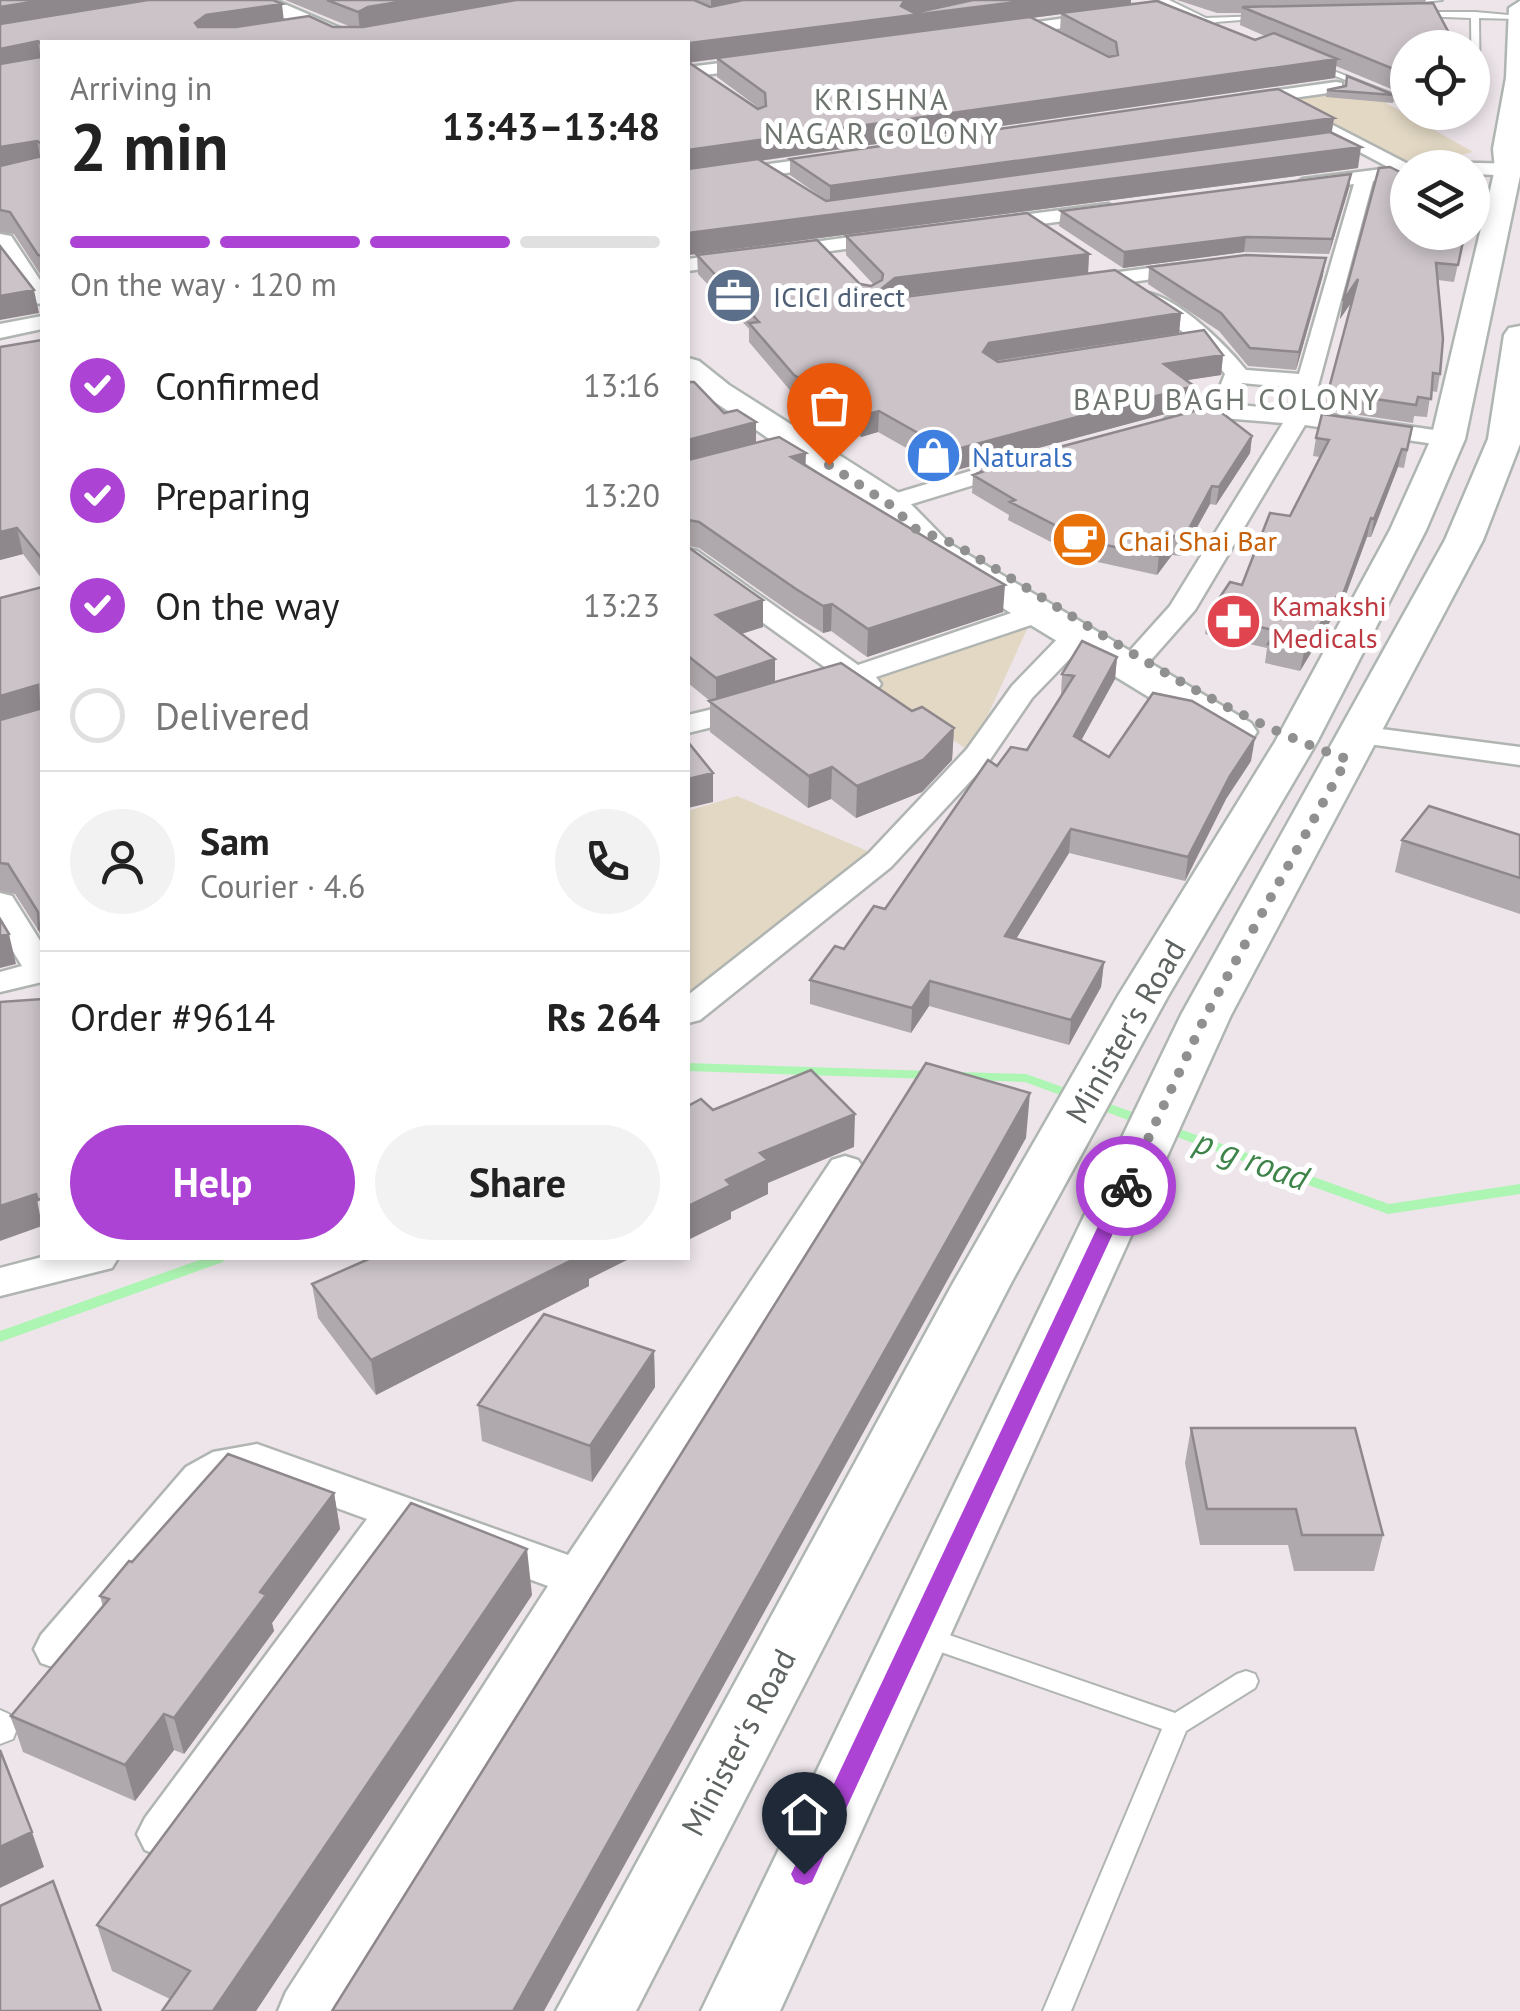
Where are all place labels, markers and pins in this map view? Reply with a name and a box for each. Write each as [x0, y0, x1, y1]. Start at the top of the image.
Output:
office icon: ICICI direct [704, 266, 764, 326]
place label: ICICI direct [773, 278, 906, 315]
pin [787, 363, 872, 466]
shop icon: Naturals [903, 426, 963, 486]
place label: Naturals [972, 438, 1073, 475]
cafe icon: Chai Shai Bar [1049, 510, 1109, 570]
place label: Chai Shai Bar [1118, 522, 1277, 559]
place label: Kamakshi Medicals [1272, 587, 1387, 656]
pharmacy icon: Kamakshi Medicals [1203, 591, 1263, 651]
pin [762, 1772, 847, 1875]

